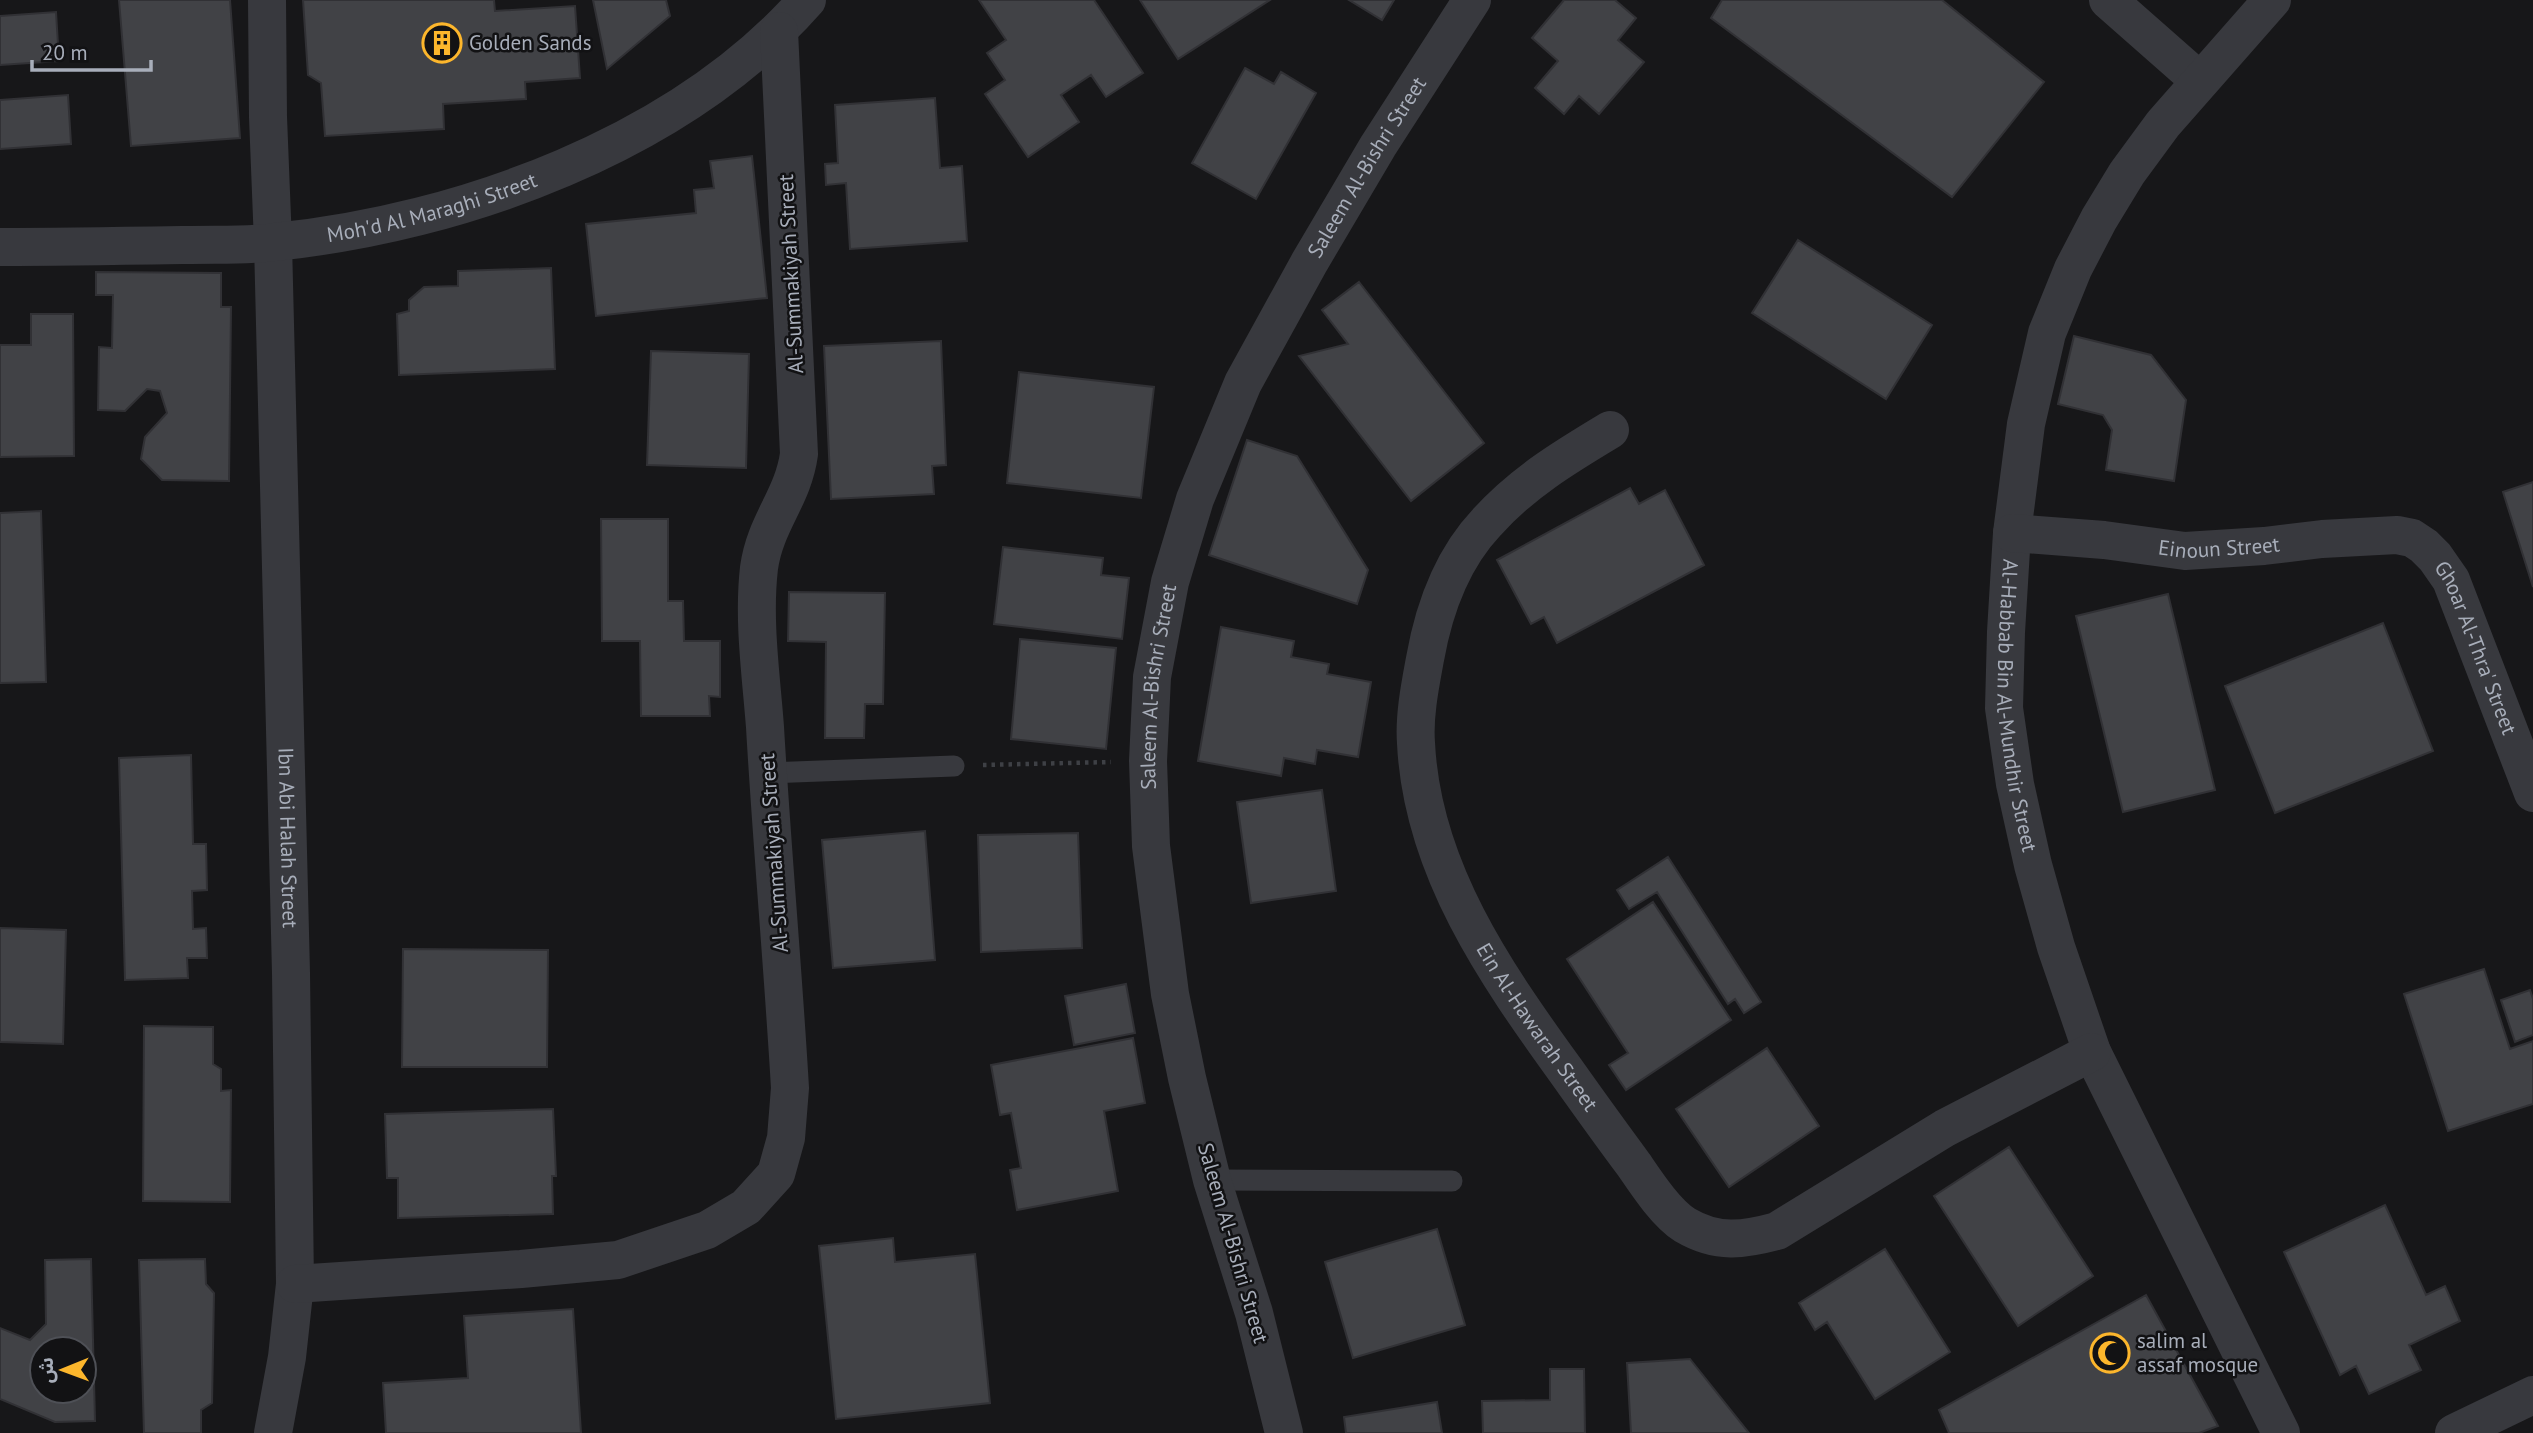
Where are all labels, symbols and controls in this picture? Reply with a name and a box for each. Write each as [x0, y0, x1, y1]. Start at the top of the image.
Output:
building icon: Golden Sands [421, 22, 463, 64]
scale bar [32, 28, 150, 72]
place label: Golden Sands [469, 29, 592, 56]
text: 20 m [42, 39, 88, 66]
street label: Saleem Al-Bishri Street [1301, 71, 1432, 262]
street label: Moh'd Al Maraghi Street [325, 166, 541, 248]
street label: Al-Summakiyah Street [772, 174, 809, 374]
street label: Einoun Street [2157, 530, 2281, 564]
street label: Ghoar Al-Thra' Street [2429, 555, 2523, 738]
street label: Al-Habbab Bin Al-Mundhir Street [1991, 558, 2044, 854]
street label: Saleem Al-Bishri Street [1134, 582, 1182, 790]
street label: Ibn Abi Halah Street [272, 747, 304, 928]
street label: Al-Summakiyah Street [753, 753, 794, 954]
street label: Ein Al-Hawarah Street [1471, 938, 1604, 1116]
street label: Saleem Al-Bishri Street [1192, 1140, 1275, 1346]
place label: salim al assaf mosque [2137, 1327, 2258, 1378]
mosque icon: salim al assaf mosque [2089, 1332, 2131, 1374]
north arrow [28, 1335, 98, 1405]
text: ش [34, 1357, 58, 1384]

